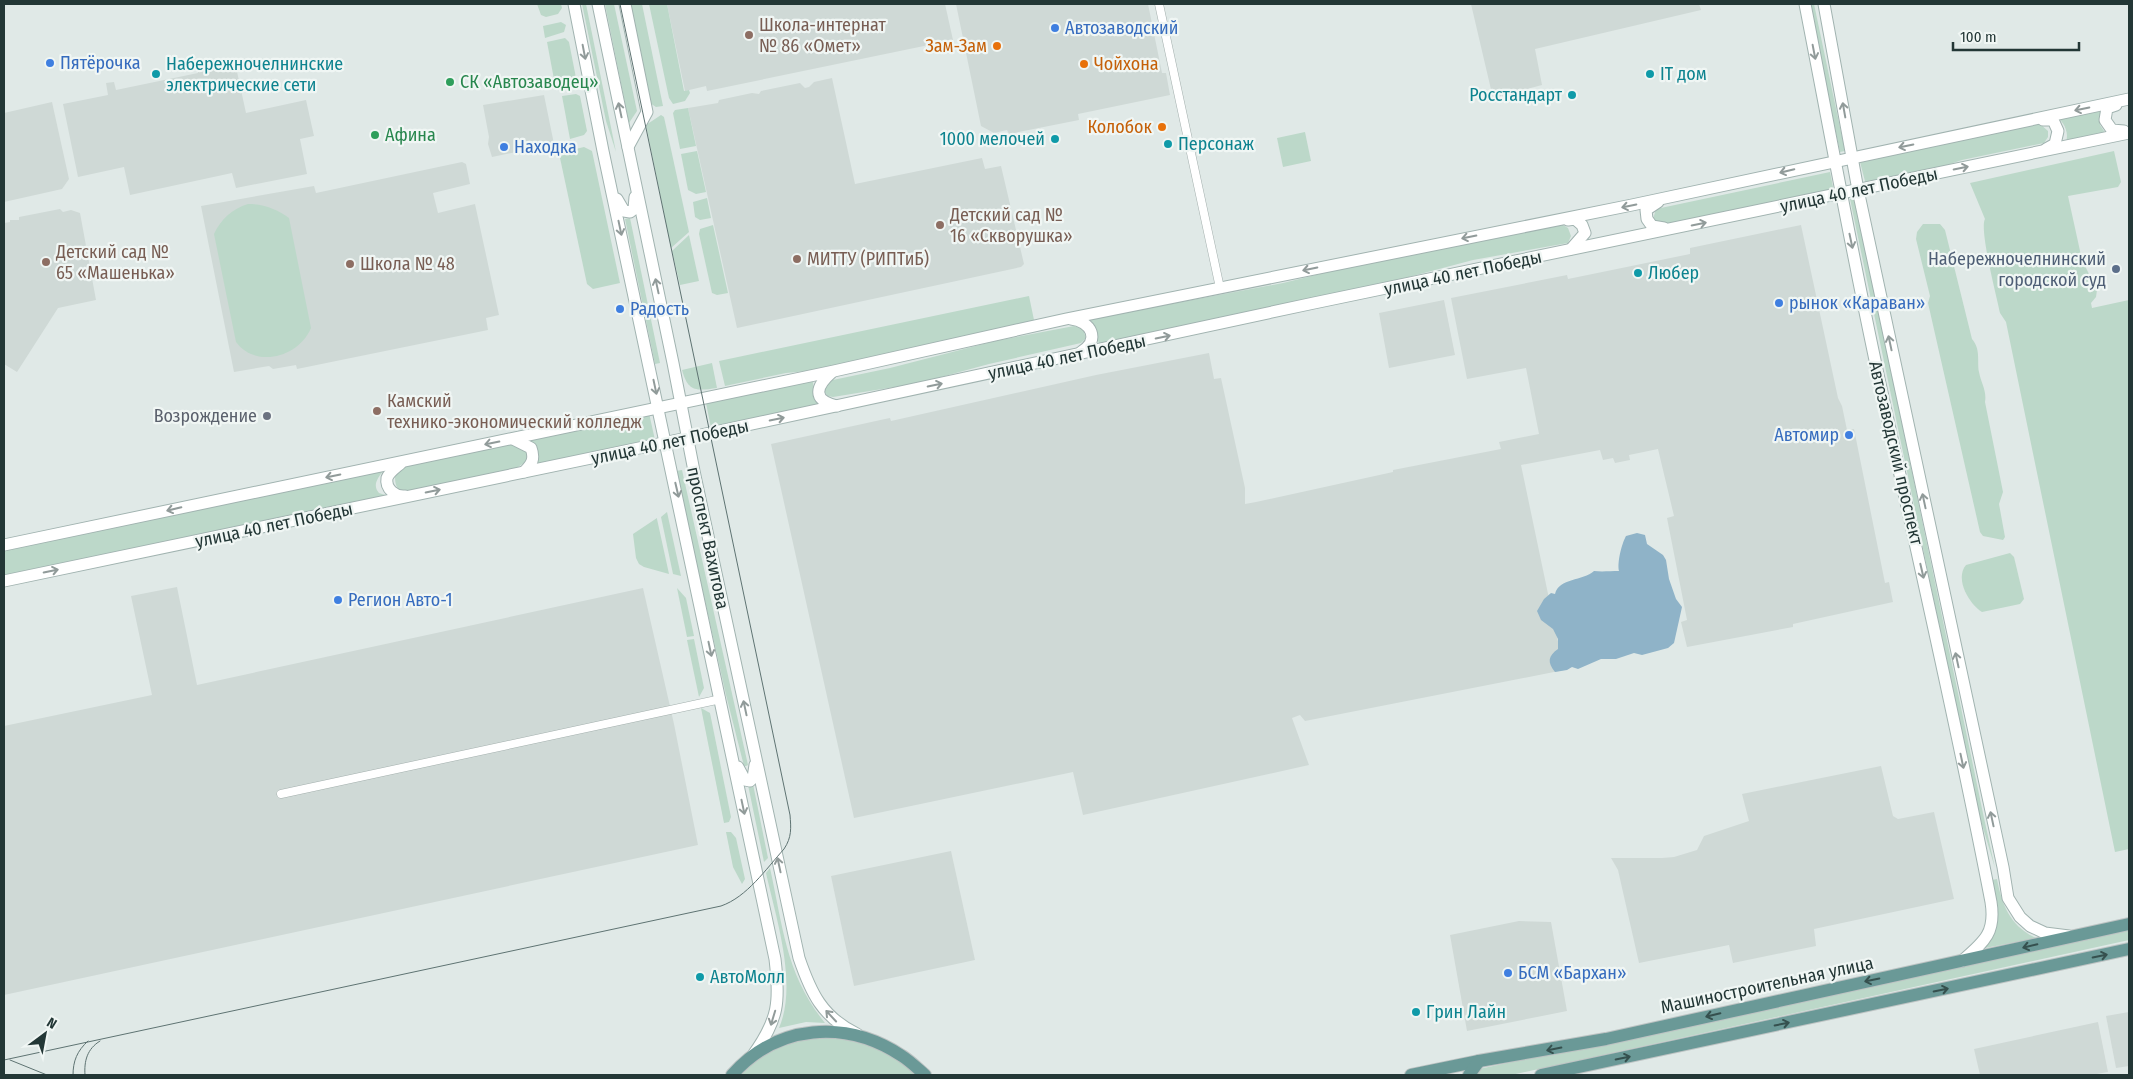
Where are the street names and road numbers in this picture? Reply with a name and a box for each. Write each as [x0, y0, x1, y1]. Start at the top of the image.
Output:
street label: улица 40 лет Победы [1778, 163, 1940, 217]
street label: улица 40 лет Победы [1382, 246, 1544, 300]
street label: улица 40 лет Победы [986, 330, 1148, 384]
street label: Автозаводский проспект [1864, 359, 1928, 548]
street label: улица 40 лет Победы [589, 415, 751, 469]
street label: проспект Вахитова [682, 465, 734, 611]
street label: улица 40 лет Победы [193, 498, 355, 552]
street label: Машиностроительная улица [1659, 952, 1875, 1018]

